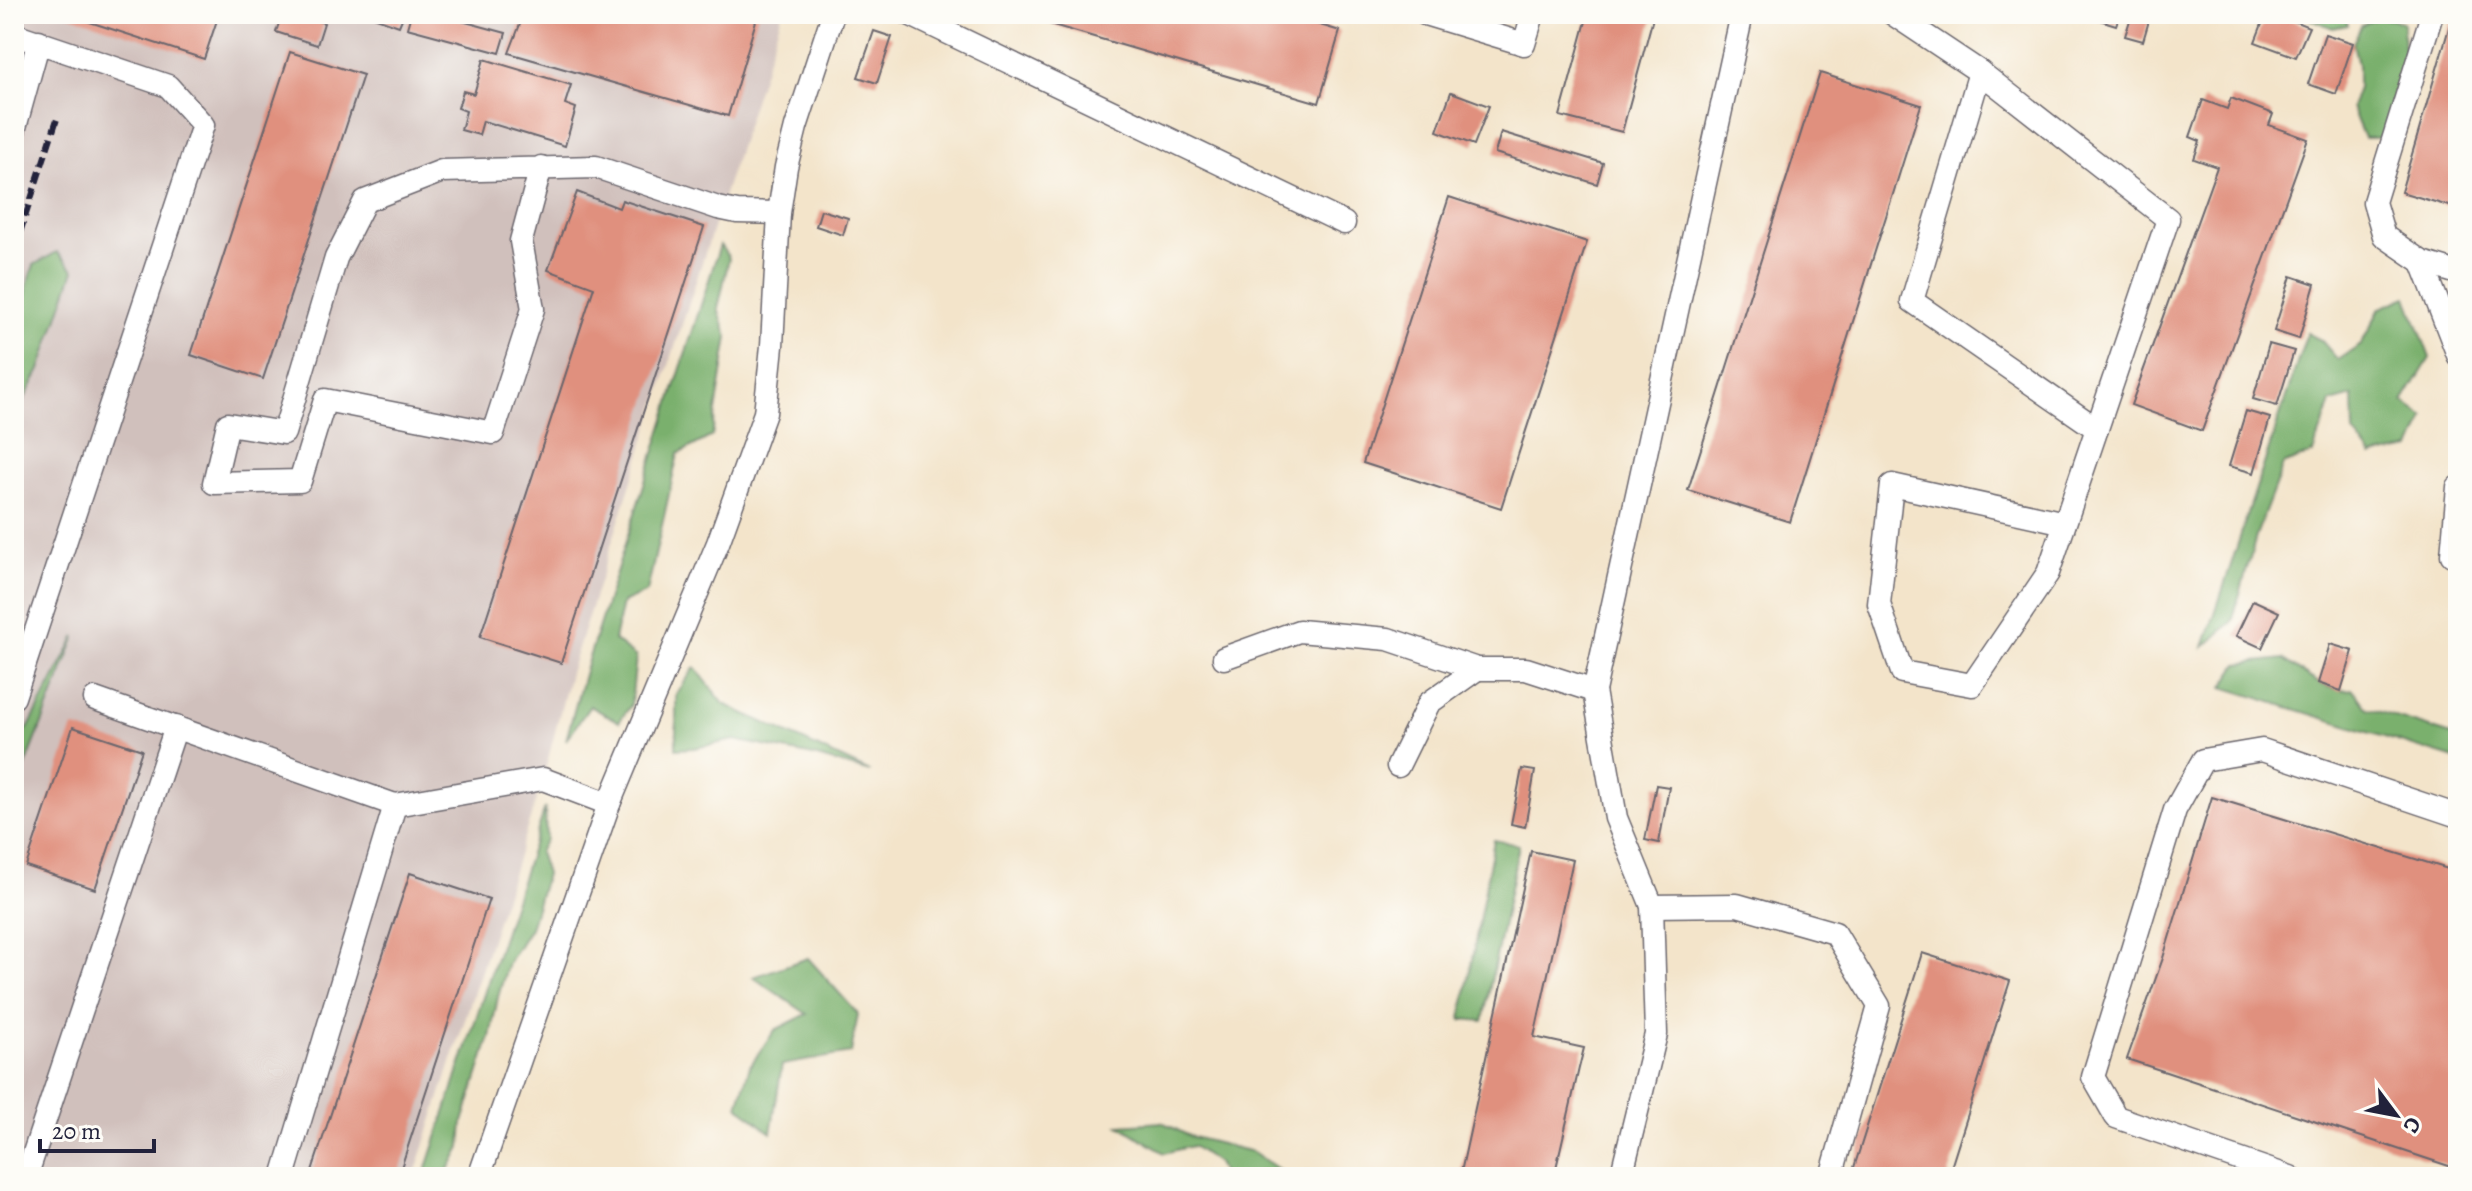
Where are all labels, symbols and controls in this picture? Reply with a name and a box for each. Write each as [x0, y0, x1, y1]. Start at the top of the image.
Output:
north arrow [2356, 1075, 2436, 1155]
scale bar [40, 1103, 154, 1153]
text: С [2396, 1111, 2428, 1139]
text: 20 m [52, 1115, 101, 1147]

